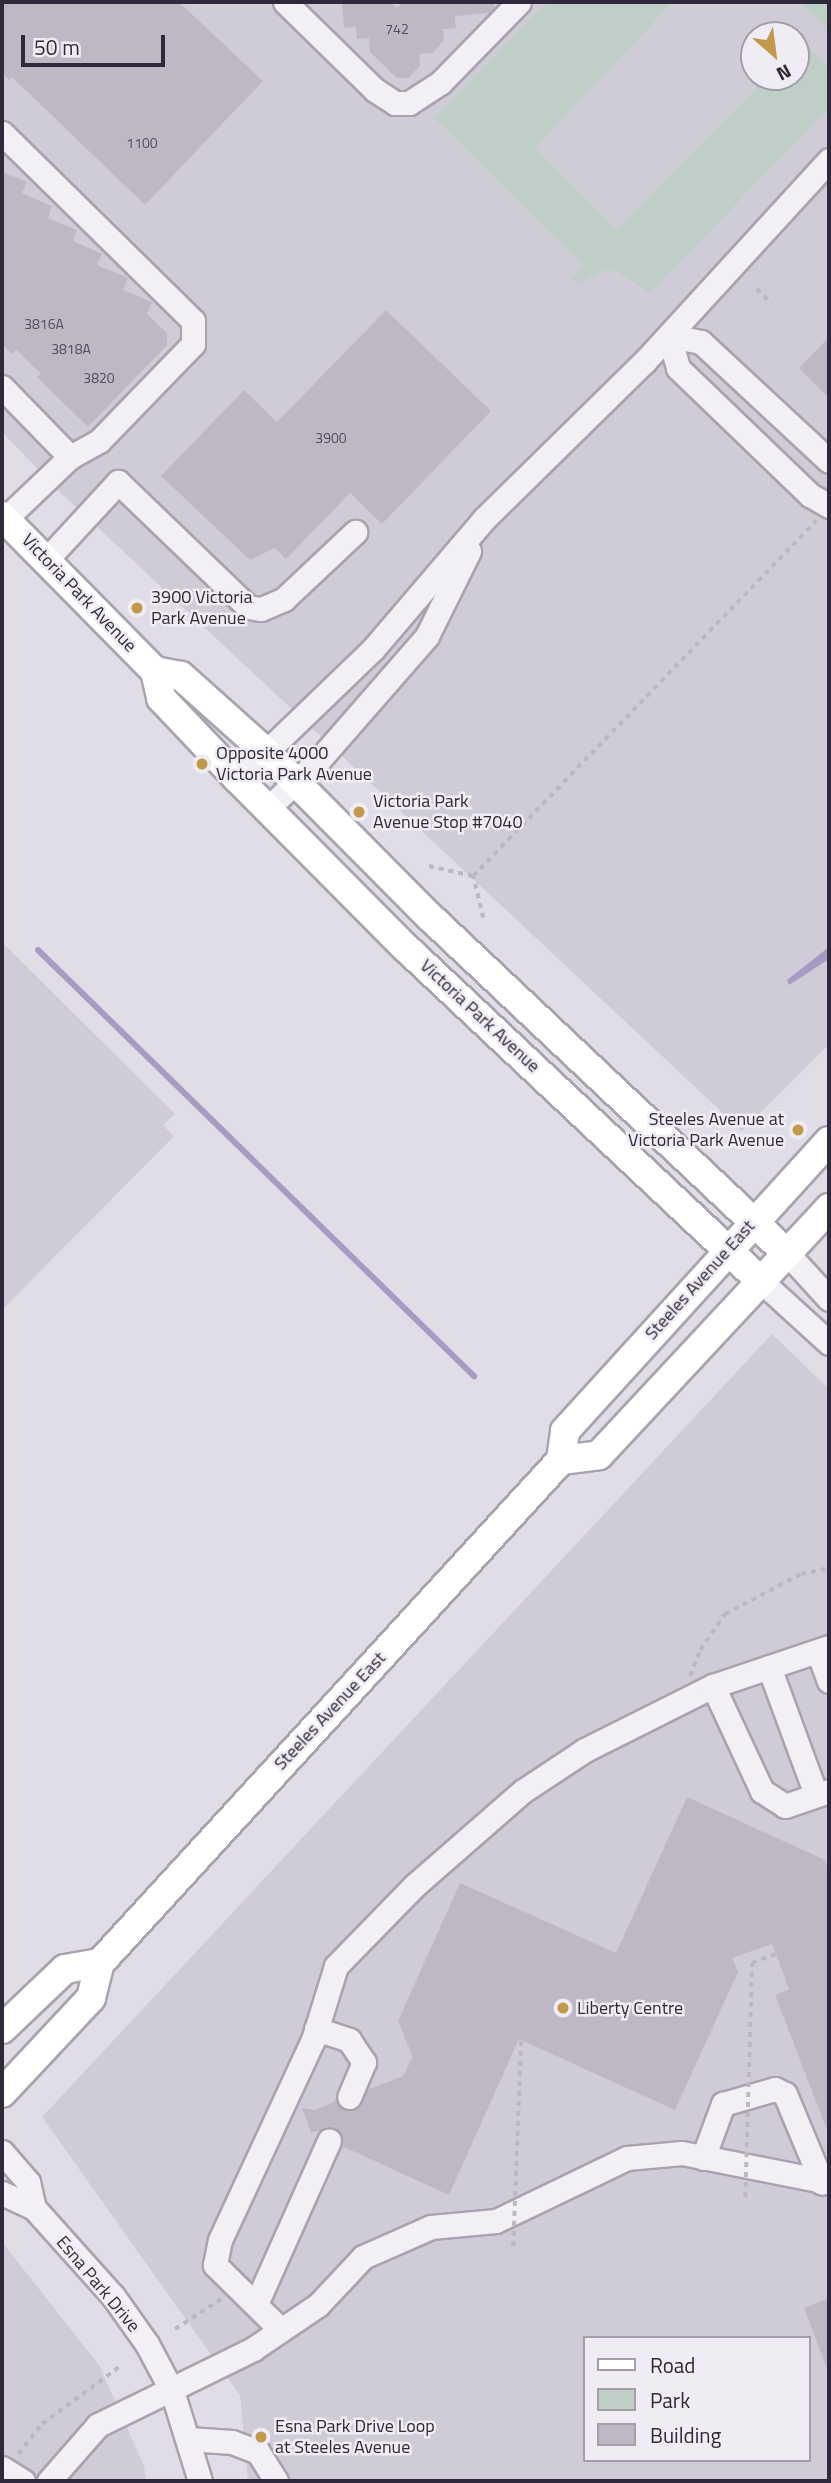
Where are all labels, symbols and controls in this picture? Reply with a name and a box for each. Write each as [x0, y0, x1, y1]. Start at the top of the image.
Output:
scale bar [24, 21, 168, 65]
house number: 742 [385, 21, 409, 37]
north arrow [740, 21, 810, 91]
text: 50 m [34, 31, 80, 63]
text: N [772, 57, 797, 89]
house number: 1100 [126, 135, 158, 151]
house number: 3816A [24, 316, 64, 332]
house number: 3818A [51, 341, 91, 357]
house number: 3820 [83, 370, 115, 386]
house number: 3900 [315, 430, 347, 446]
street label: Victoria Park Avenue [17, 529, 141, 657]
place label: 3900 Victoria Park Avenue [151, 587, 253, 630]
marker: 3900 Victoria Park Avenue [129, 600, 145, 616]
place label: Opposite 4000 Victoria Park Avenue [216, 743, 372, 786]
marker: Opposite 4000 Victoria Park Avenue [194, 756, 210, 772]
place label: Victoria Park Avenue Stop #7040 [373, 791, 523, 834]
marker: Victoria Park Avenue Stop #7040 [351, 804, 367, 820]
street label: Victoria Park Avenue [416, 955, 544, 1077]
place label: Steeles Avenue at Victoria Park Avenue [628, 1109, 784, 1152]
marker: Steeles Avenue at Victoria Park Avenue [790, 1122, 806, 1138]
street label: Steeles Avenue East [641, 1216, 759, 1344]
street label: Steeles Avenue East [270, 1647, 390, 1775]
place label: Liberty Centre [577, 1997, 683, 2019]
marker: Liberty Centre [555, 2000, 571, 2016]
street label: Esna Park Drive [52, 2232, 144, 2336]
legend [582, 2336, 810, 2462]
text: Road [650, 2349, 695, 2381]
text: Park [650, 2384, 690, 2416]
place label: Esna Park Drive Loop at Steeles Avenue [275, 2416, 435, 2458]
text: Building [650, 2419, 721, 2451]
marker: Esna Park Drive Loop at Steeles Avenue [253, 2429, 269, 2445]

